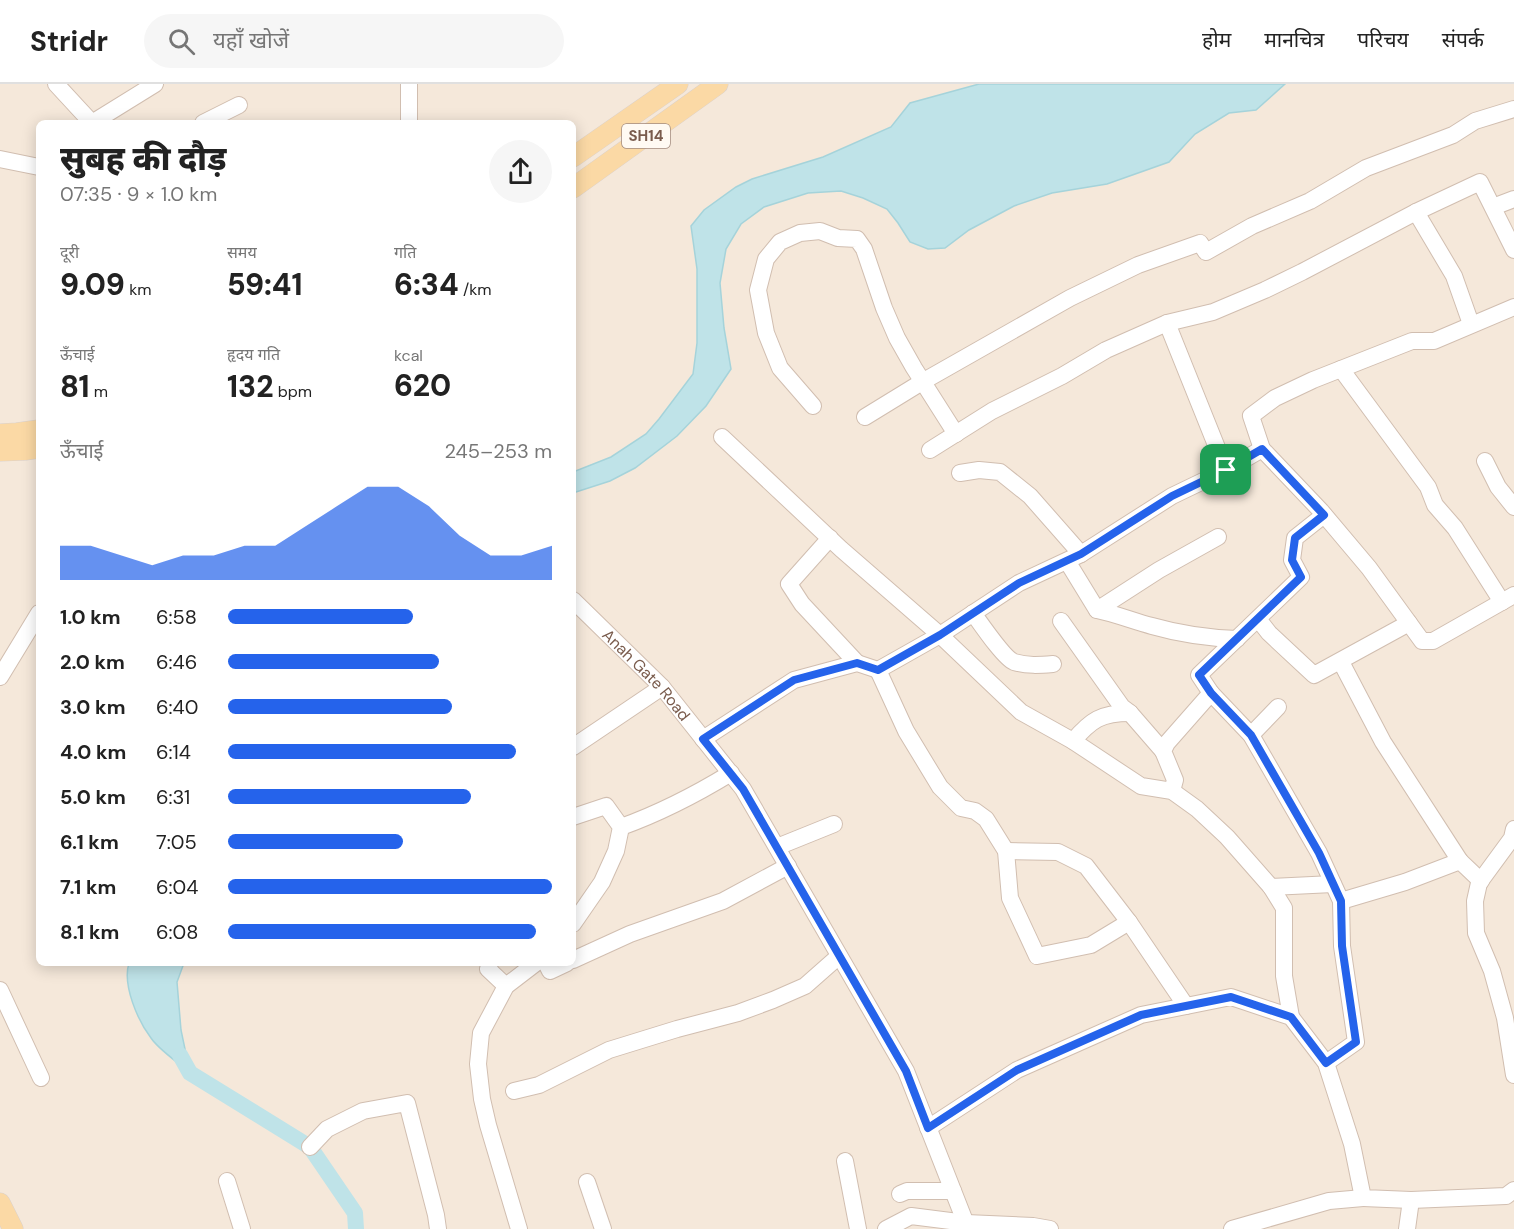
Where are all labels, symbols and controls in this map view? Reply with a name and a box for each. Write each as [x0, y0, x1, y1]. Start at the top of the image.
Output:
search box [144, 14, 564, 68]
text: Stridr [30, 23, 108, 60]
icon: search [165, 25, 198, 58]
text: यहाँ खोजें [213, 26, 289, 55]
text: होम [1202, 26, 1231, 54]
text: मानचित्र [1264, 26, 1324, 54]
text: परिचय [1357, 26, 1409, 54]
text: संपर्क [1442, 26, 1484, 54]
road number: SH14 [622, 124, 670, 148]
text: सुबह की दौड़ [60, 137, 226, 180]
button: share [489, 140, 552, 203]
text: 07:35 · 9 × 1.0 km [60, 181, 217, 207]
text: दूरी [60, 242, 79, 263]
text: समय [227, 242, 257, 263]
text: गति [394, 242, 416, 263]
text: 9.09 [60, 265, 125, 304]
text: 59:41 [227, 265, 303, 304]
text: 6:34 [394, 265, 459, 304]
text: km [125, 279, 152, 300]
text: /km [459, 279, 491, 300]
text: ऊँचाई [60, 344, 95, 365]
text: हृदय गति [227, 344, 280, 365]
text: kcal [394, 345, 423, 366]
text: 620 [394, 366, 451, 405]
text: 81 [60, 367, 90, 406]
text: 132 [227, 367, 274, 406]
text: m [90, 381, 108, 402]
text: bpm [274, 381, 312, 402]
text: ऊँचाई [60, 438, 103, 464]
text: 245–253 m [444, 438, 552, 464]
pin [1200, 444, 1251, 495]
icon: arrive [1209, 453, 1242, 486]
text: 1.0 km [60, 604, 121, 630]
text: 6:58 [156, 604, 197, 630]
street label: Anah Gate Road [598, 625, 695, 725]
text: 2.0 km [60, 649, 125, 675]
text: 6:46 [156, 649, 197, 675]
text: 3.0 km [60, 694, 125, 720]
text: 6:40 [156, 694, 198, 720]
text: 4.0 km [60, 739, 126, 765]
text: 6:14 [156, 739, 191, 765]
text: 5.0 km [60, 784, 126, 810]
text: 6:31 [156, 784, 190, 810]
text: 6.1 km [60, 829, 119, 855]
text: 7:05 [156, 829, 197, 855]
text: 7.1 km [60, 874, 116, 900]
text: 6:04 [156, 874, 198, 900]
text: 8.1 km [60, 919, 119, 945]
text: 6:08 [156, 919, 198, 945]

